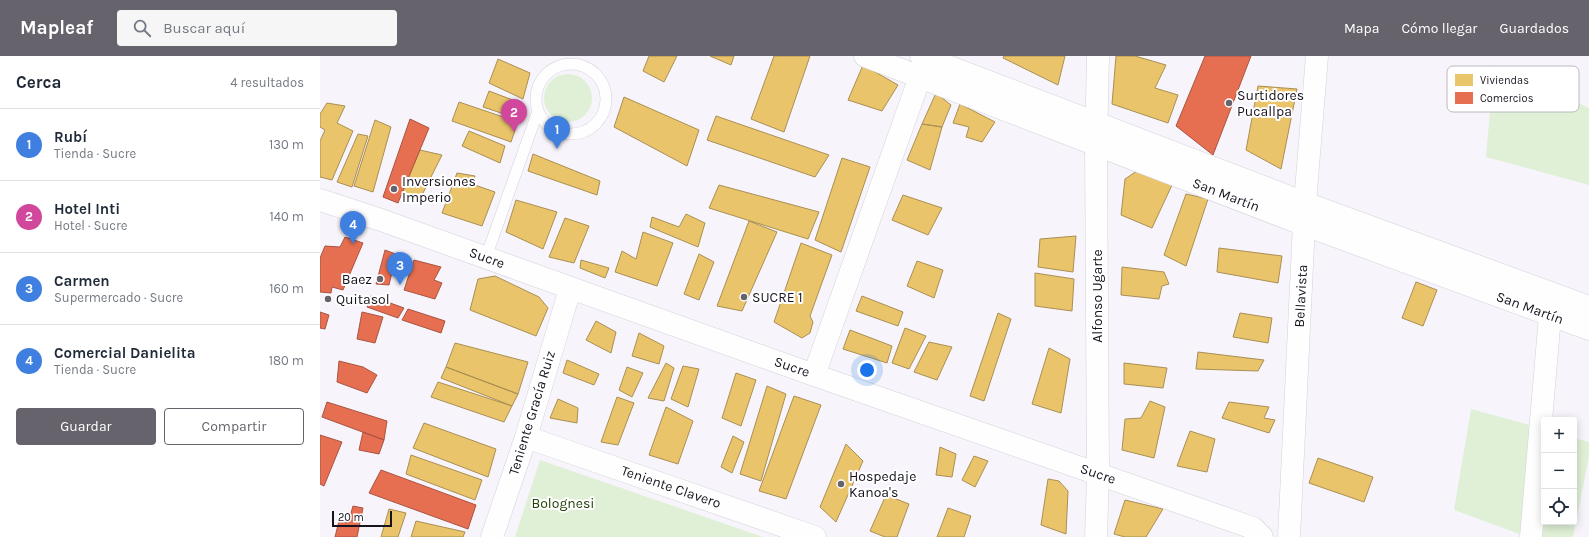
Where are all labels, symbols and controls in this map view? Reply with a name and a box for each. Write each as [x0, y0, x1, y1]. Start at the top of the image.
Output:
search box [117, 10, 397, 46]
text: Mapleaf [20, 17, 93, 39]
icon: search [131, 17, 153, 39]
text: Buscar aquí [163, 19, 245, 37]
text: Mapa [1344, 20, 1379, 37]
text: Cómo llegar [1401, 20, 1477, 37]
text: Guardados [1499, 20, 1569, 37]
legend [1447, 66, 1579, 112]
text: Cerca [16, 72, 61, 92]
text: Viviendas [1480, 74, 1529, 87]
text: 4 resultados [230, 75, 304, 90]
place label: Surtidores Pucallpa [1237, 87, 1304, 120]
text: Comercios [1480, 92, 1534, 105]
marker: Surtidores Pucallpa [1224, 98, 1234, 108]
pin: 2 [501, 99, 527, 132]
pin: 1 [544, 116, 570, 149]
text: Rubí [54, 128, 87, 146]
text: 1 [27, 137, 31, 152]
text: 130 m [269, 137, 304, 152]
text: Tienda · Sucre [54, 146, 136, 161]
place label: Inversiones Imperio [402, 173, 476, 206]
street label: San Martín [1190, 174, 1262, 216]
marker: Inversiones Imperio [389, 184, 399, 194]
text: Hotel Inti [54, 200, 120, 218]
text: 2 [25, 209, 33, 224]
text: 140 m [269, 209, 304, 224]
pin: 4 [340, 211, 366, 244]
text: Hotel · Sucre [54, 218, 127, 233]
street label: Sucre [467, 244, 507, 272]
street label: Alfonso Ugarte [1089, 249, 1106, 343]
pin: 3 [387, 252, 413, 285]
street label: Bellavista [1291, 264, 1311, 328]
place label: Baez [342, 271, 372, 288]
text: Carmen [54, 272, 110, 290]
marker: Baez [375, 274, 385, 284]
text: 3 [25, 281, 33, 296]
text: 160 m [269, 281, 304, 296]
street label: San Martín [1494, 288, 1566, 328]
place label: SUCRE 1 [752, 289, 803, 306]
text: Supermercado · Sucre [54, 290, 183, 305]
place label: Quitasol [336, 291, 390, 308]
marker: SUCRE 1 [739, 292, 749, 302]
marker: Quitasol [323, 294, 333, 304]
text: Comercial Danielita [54, 344, 196, 362]
street label: Teniente Gracía Ruiz [505, 349, 559, 477]
text: 4 [25, 353, 33, 368]
text: 180 m [269, 353, 304, 368]
street label: Sucre [772, 353, 812, 381]
your location [857, 360, 877, 380]
text: Tienda · Sucre [54, 362, 136, 377]
button: Guardar [16, 408, 156, 445]
button: Compartir [164, 408, 304, 445]
map controls [1541, 417, 1577, 525]
button: + [1541, 417, 1577, 453]
button: − [1541, 453, 1577, 489]
street label: Sucre [1078, 460, 1118, 488]
street label: Teniente Clavero [619, 462, 723, 512]
place label: Hospedaje Kanoa's [849, 468, 916, 501]
marker: Hospedaje Kanoa's [836, 479, 846, 489]
button: locate [1541, 489, 1577, 525]
park label: Bolognesi [532, 495, 595, 512]
scale bar [332, 509, 392, 528]
text: 20 m [338, 511, 364, 524]

